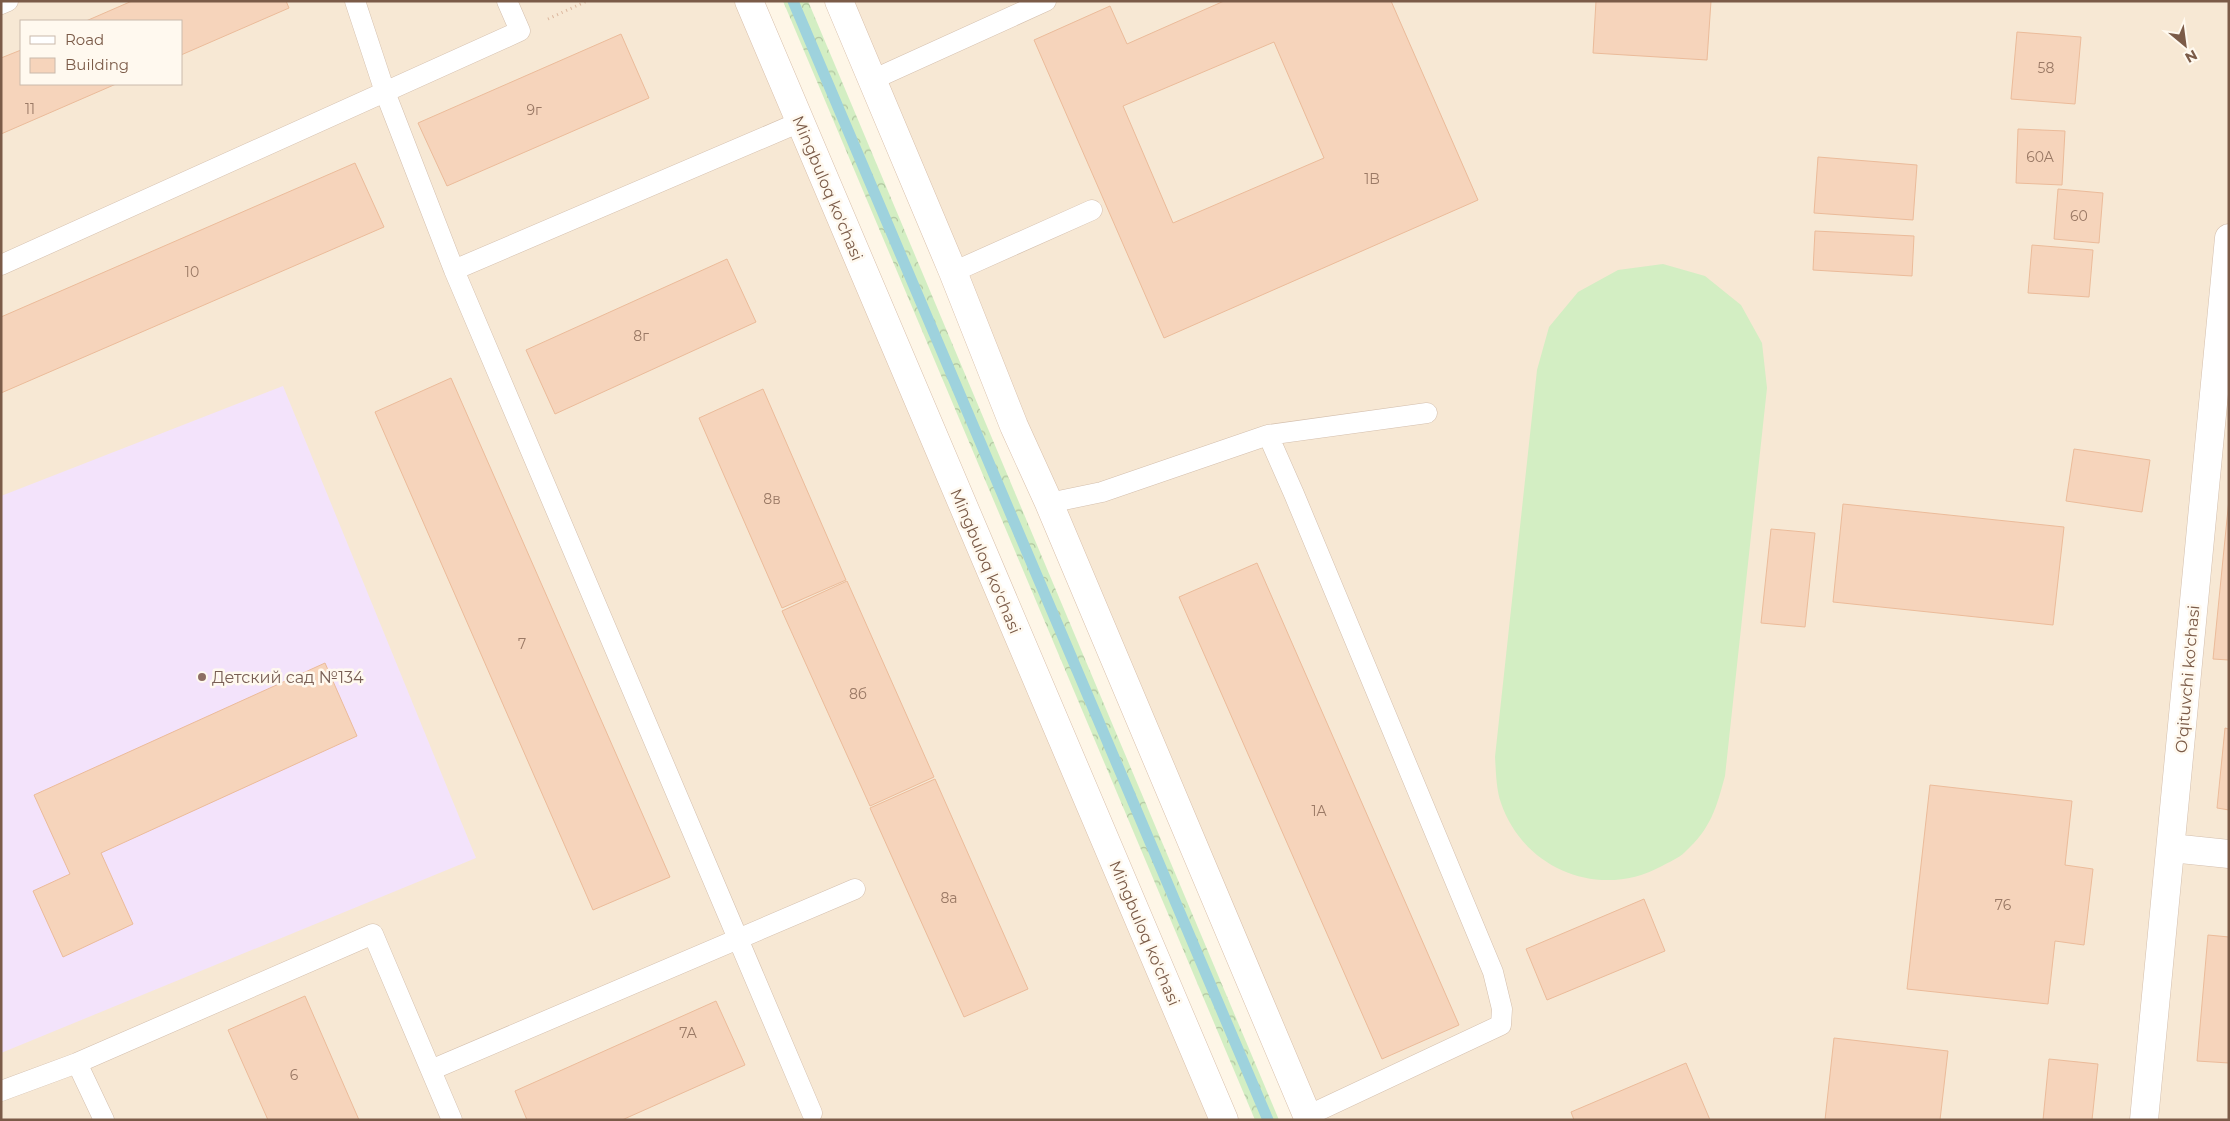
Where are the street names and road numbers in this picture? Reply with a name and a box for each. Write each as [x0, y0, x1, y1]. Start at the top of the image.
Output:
street label: Mingbuloq ko'chasi [788, 113, 867, 264]
street label: Mingbuloq ko'chasi [946, 486, 1025, 637]
street label: O'qituvchi ko'chasi [2172, 604, 2203, 754]
street label: Mingbuloq ko'chasi [1105, 858, 1184, 1009]

